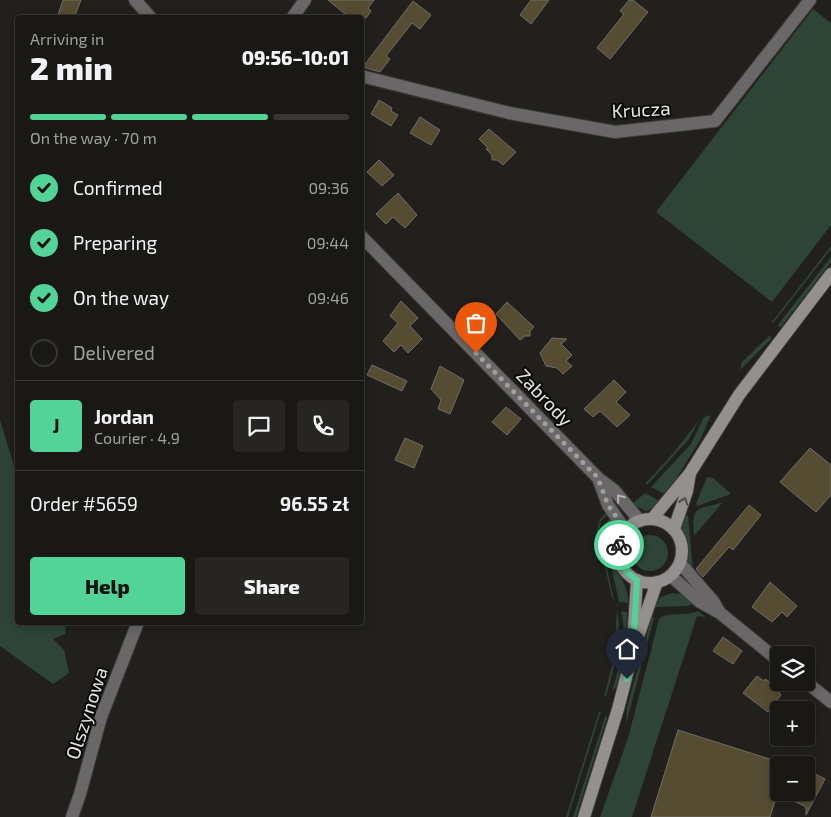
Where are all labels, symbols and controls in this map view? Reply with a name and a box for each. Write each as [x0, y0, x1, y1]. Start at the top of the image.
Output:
text: Arriving in [30, 29, 104, 48]
text: 09:56–10:01 [242, 46, 349, 69]
text: 2 min [30, 48, 113, 86]
street label: Krucza [611, 96, 671, 122]
text: On the way · 70 m [30, 128, 157, 147]
icon: check [30, 174, 58, 202]
text: Confirmed [73, 176, 163, 199]
text: 09:36 [308, 178, 349, 197]
icon: check [30, 229, 58, 257]
text: Preparing [73, 231, 157, 254]
text: 09:44 [307, 233, 349, 252]
icon: check [30, 284, 58, 312]
text: On the way [73, 286, 169, 309]
text: 09:46 [307, 288, 349, 307]
pin [455, 302, 497, 353]
icon: bag [462, 309, 490, 337]
text: Delivered [73, 341, 155, 364]
street label: Zabrody [512, 363, 578, 431]
button: chat [233, 400, 285, 452]
button: phone [297, 400, 349, 452]
text: Jordan [94, 405, 154, 428]
text: J [52, 414, 60, 437]
text: Courier · 4.9 [94, 428, 180, 447]
text: Order #5659 [30, 492, 138, 515]
text: 96.55 zł [280, 492, 349, 515]
one-way arrow [617, 494, 626, 503]
one-way arrow [678, 498, 688, 506]
courier [594, 520, 644, 570]
icon: bike [605, 531, 633, 559]
button: Help [30, 557, 185, 615]
button: Share [195, 557, 349, 615]
pin [606, 628, 648, 679]
icon: home [613, 635, 641, 663]
map controls [770, 646, 815, 801]
button: layers [770, 646, 815, 691]
street label: Olszynowa [60, 664, 112, 762]
button: + [770, 701, 815, 746]
button: − [770, 756, 815, 801]

